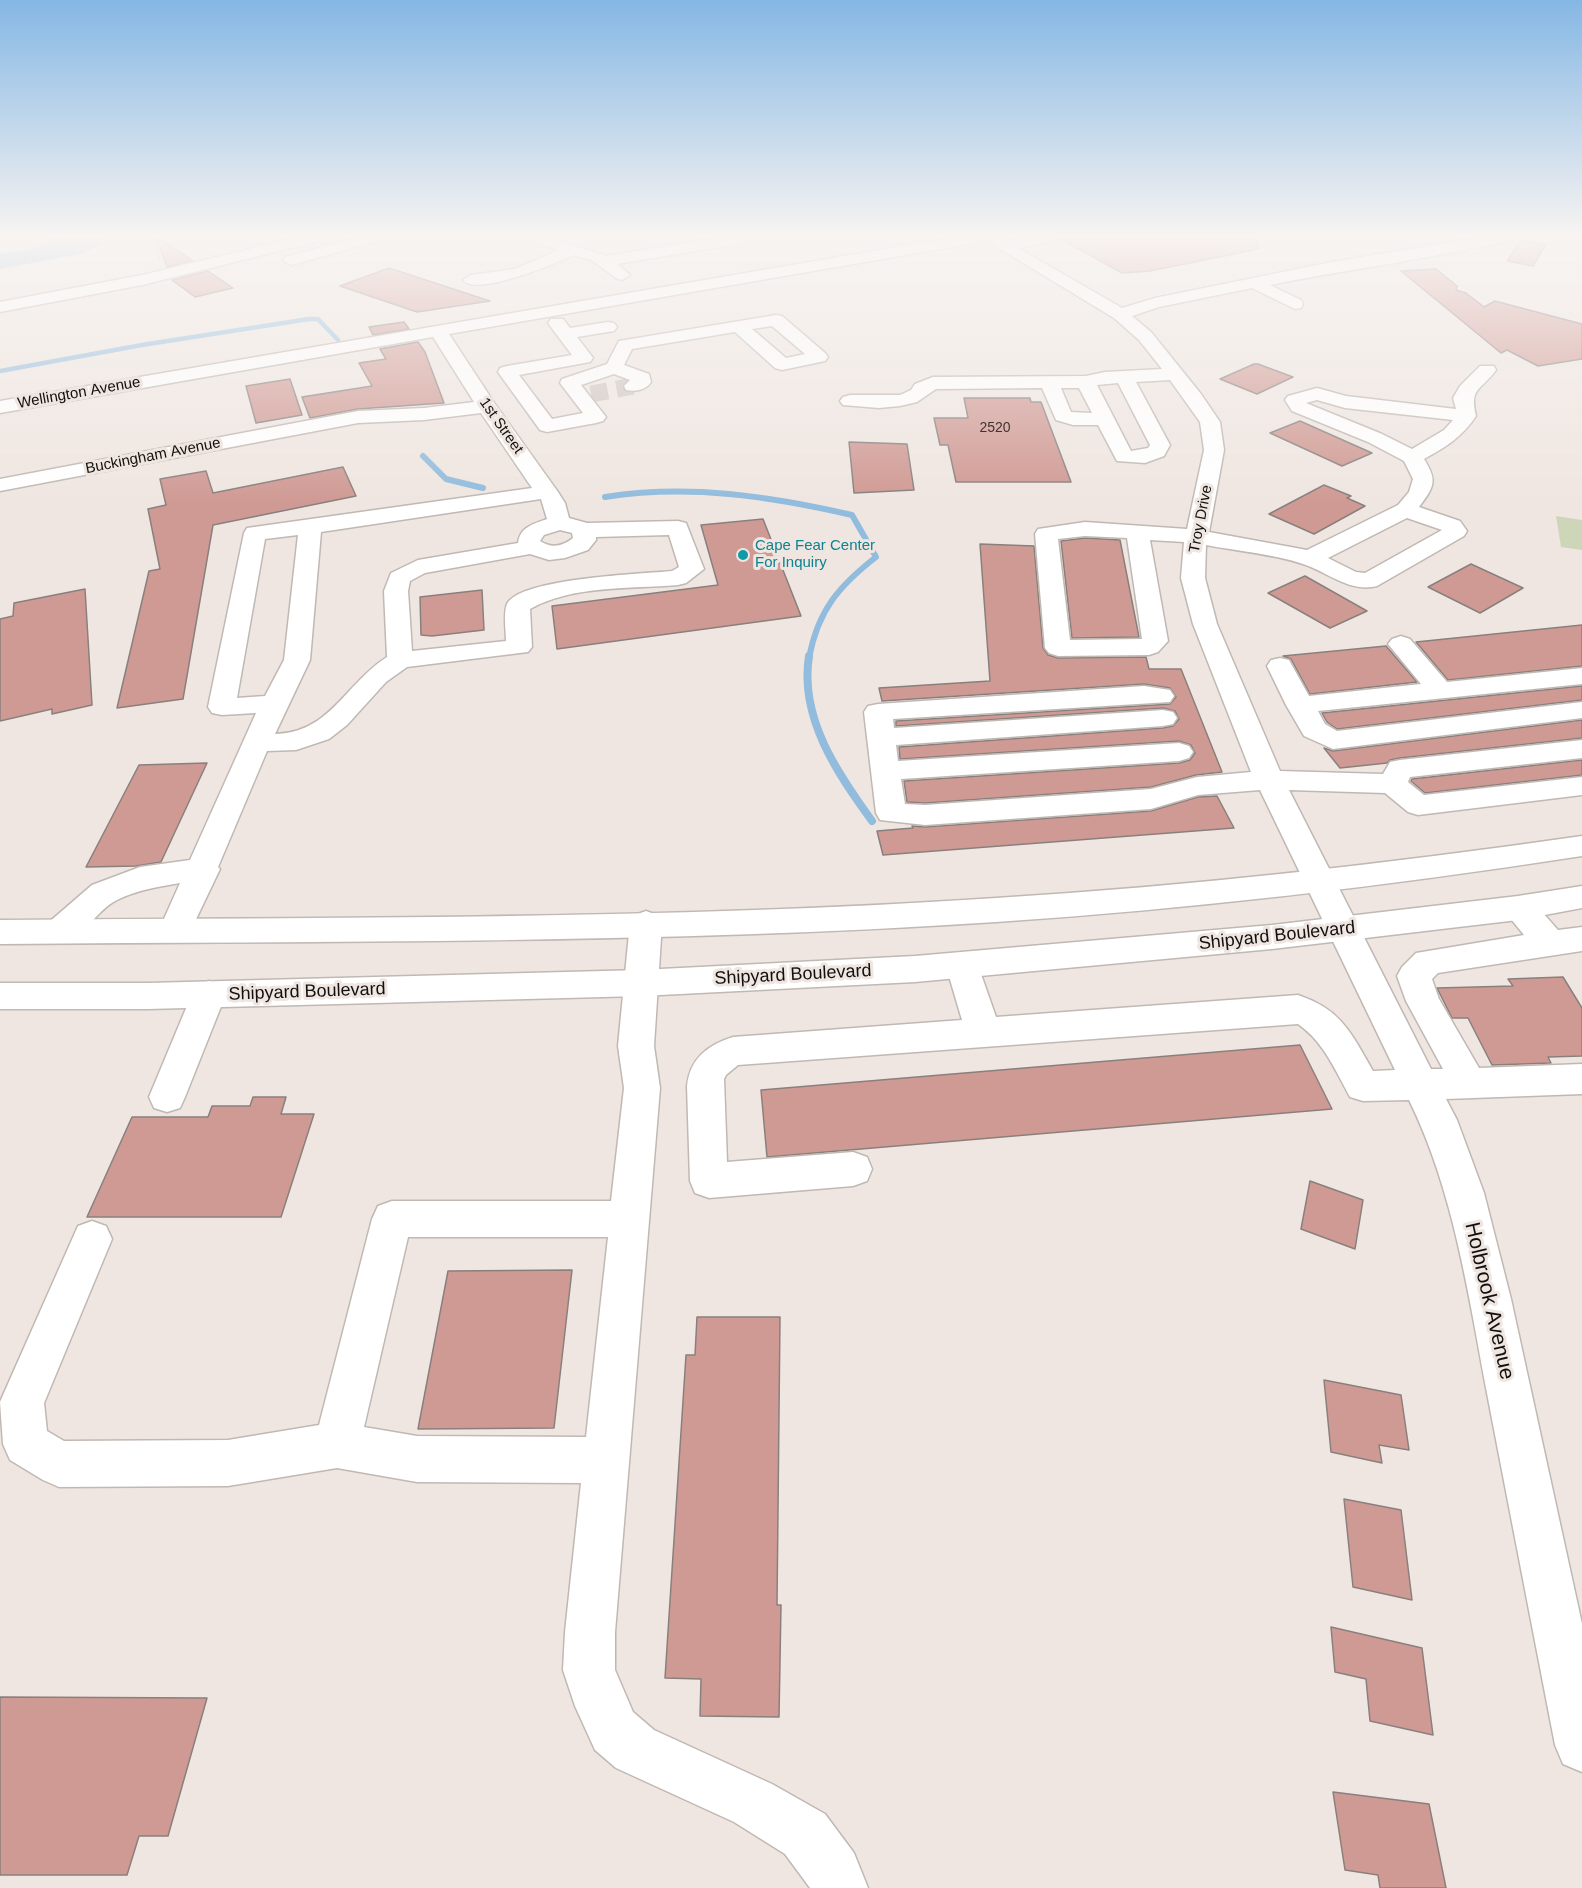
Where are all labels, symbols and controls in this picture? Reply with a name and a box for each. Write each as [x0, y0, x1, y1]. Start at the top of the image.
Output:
street label: Wellington Avenue [16, 373, 142, 413]
street label: 1st Street [475, 395, 527, 457]
house number: 2520 [979, 420, 1011, 436]
street label: Buckingham Avenue [84, 434, 222, 478]
street label: Troy Drive [1186, 484, 1216, 554]
place label: Cape Fear Center For Inquiry [755, 537, 875, 572]
marker: Cape Fear Center For Inquiry [736, 548, 750, 562]
street label: Shipyard Boulevard [1198, 917, 1356, 955]
street label: Shipyard Boulevard [714, 960, 872, 990]
street label: Shipyard Boulevard [228, 978, 386, 1006]
street label: Holbrook Avenue [1459, 1220, 1519, 1382]

